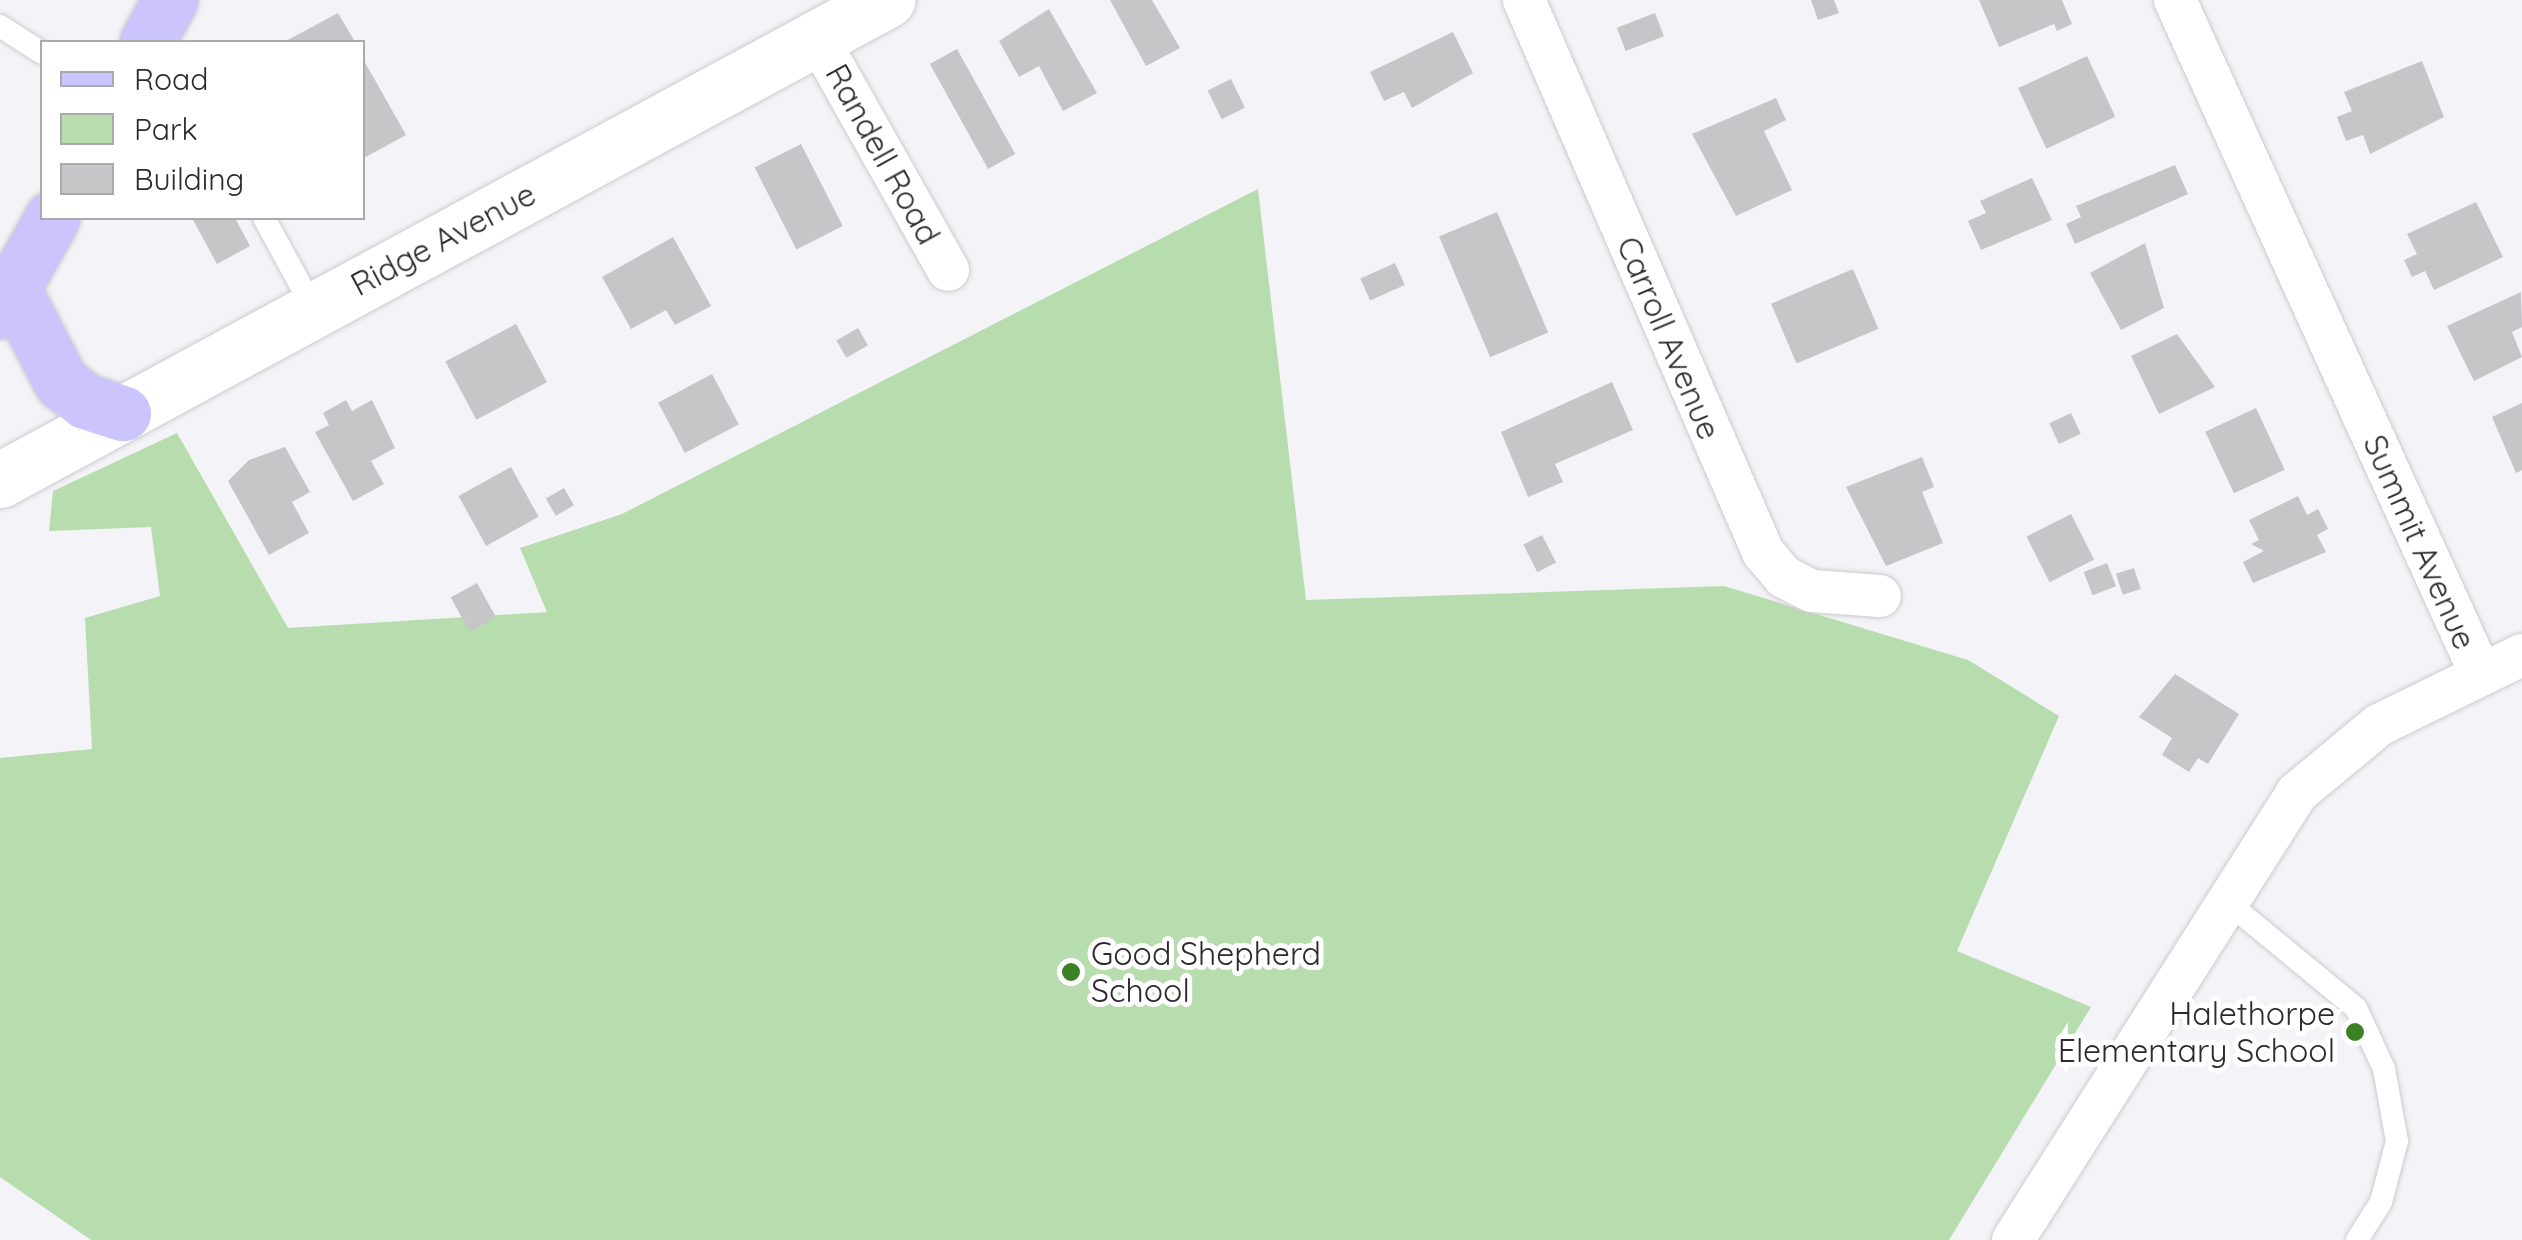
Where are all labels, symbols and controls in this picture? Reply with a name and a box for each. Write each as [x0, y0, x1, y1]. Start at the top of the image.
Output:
legend [40, 40, 365, 220]
street label: Randell Road [818, 57, 948, 251]
text: Road [134, 60, 208, 98]
text: Park [134, 110, 198, 148]
text: Building [134, 160, 244, 198]
street label: Ridge Avenue [344, 174, 542, 304]
street label: Carroll Avenue [1609, 231, 1729, 445]
street label: Summit Avenue [2356, 429, 2484, 655]
place label: Good Shepherd School [1091, 935, 1321, 1010]
marker: Good Shepherd School [1060, 961, 1082, 983]
place label: Halethorpe Elementary School [2058, 995, 2335, 1070]
marker: Halethorpe Elementary School [2344, 1021, 2366, 1043]

